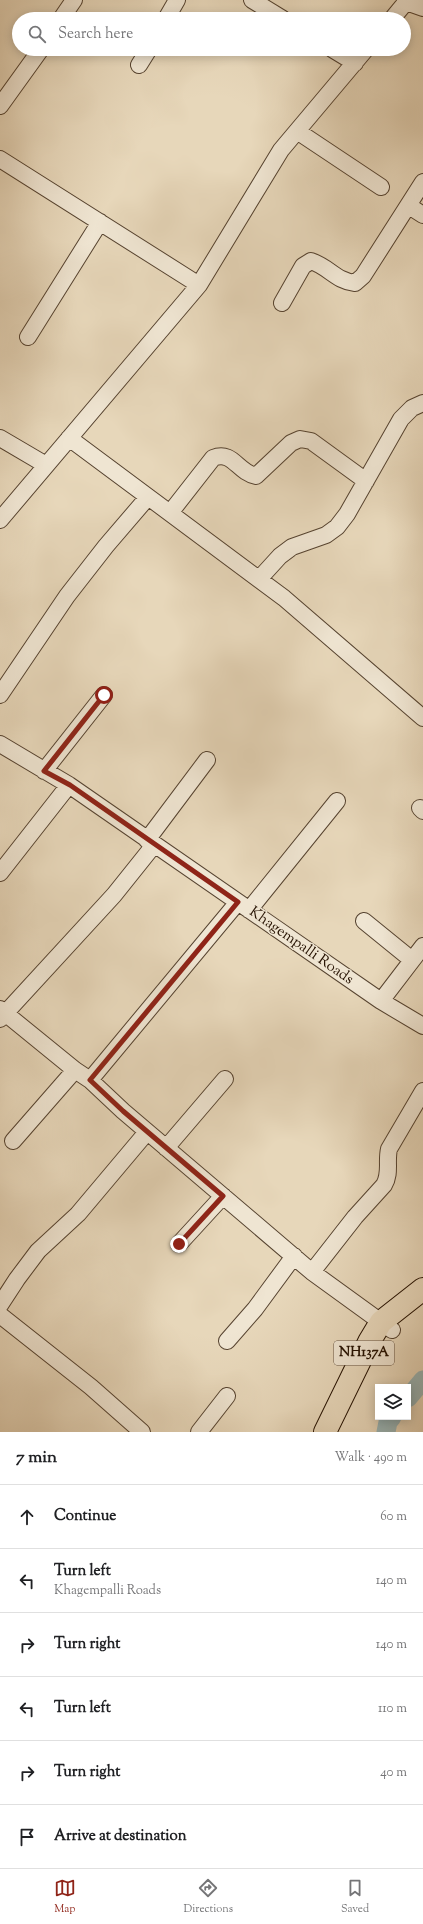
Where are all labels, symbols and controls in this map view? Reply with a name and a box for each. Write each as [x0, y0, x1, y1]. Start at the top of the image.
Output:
search box [12, 12, 411, 56]
icon: search [26, 23, 48, 45]
text: Search here [58, 24, 133, 45]
route start [95, 686, 113, 704]
street label: Khagempalli Roads [244, 902, 358, 990]
route end [170, 1235, 188, 1253]
road number: NH137A [334, 1341, 394, 1365]
map controls [375, 1384, 411, 1420]
button: layers [375, 1384, 411, 1420]
text: 7 min [16, 1446, 57, 1470]
text: Walk · 490 m [335, 1449, 407, 1467]
icon: ahead [16, 1506, 38, 1528]
text: Continue [54, 1506, 116, 1527]
text: 60 m [380, 1508, 407, 1526]
text: Turn left [54, 1561, 111, 1582]
icon: left [16, 1570, 38, 1592]
text: 140 m [376, 1572, 407, 1590]
text: Khagempalli Roads [54, 1582, 161, 1600]
icon: right [16, 1634, 38, 1656]
text: Turn right [54, 1634, 120, 1655]
text: 140 m [376, 1636, 407, 1654]
icon: left [16, 1698, 38, 1720]
text: Turn left [54, 1698, 111, 1719]
text: 110 m [378, 1700, 407, 1718]
icon: right [16, 1762, 38, 1784]
text: Turn right [54, 1762, 120, 1783]
text: 40 m [380, 1764, 407, 1782]
icon: arrive [16, 1826, 38, 1848]
text: Arrive at destination [54, 1826, 187, 1847]
tab: Map [54, 1877, 76, 1917]
tab: Directions [184, 1877, 233, 1917]
tab: Saved [341, 1877, 369, 1917]

